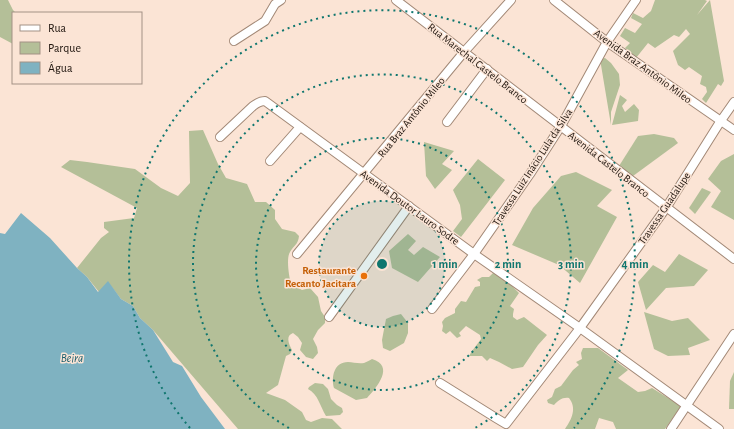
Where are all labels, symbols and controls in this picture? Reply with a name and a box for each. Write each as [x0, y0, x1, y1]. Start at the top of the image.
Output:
legend [12, 12, 142, 84]
street label: Rua Marechal Castelo Branco [426, 21, 529, 106]
text: Rua [48, 22, 67, 34]
street label: Avenida Braz Antônio Mileo [592, 27, 694, 106]
text: Parque [48, 42, 81, 54]
text: Água [48, 61, 73, 74]
street label: Rua Braz Antônio Mileo [376, 75, 447, 160]
street label: Travessa Luiz Inácio Lula da Silva [490, 107, 574, 228]
street label: Avenida Castelo Branco [566, 129, 651, 199]
street label: Avenida Doutor Lauro Sodre [358, 168, 461, 247]
street label: Travessa Guadalupe [636, 170, 693, 246]
centre of rings [375, 257, 389, 271]
text: 1 min [432, 258, 458, 270]
text: 2 min [495, 258, 521, 270]
text: 3 min [558, 258, 584, 270]
text: 4 min [621, 258, 649, 270]
place label: Restaurante Recanto Jacitara [285, 265, 357, 289]
marker: Restaurante Recanto Jacitara [359, 271, 369, 281]
water label: Beira [61, 352, 83, 364]

